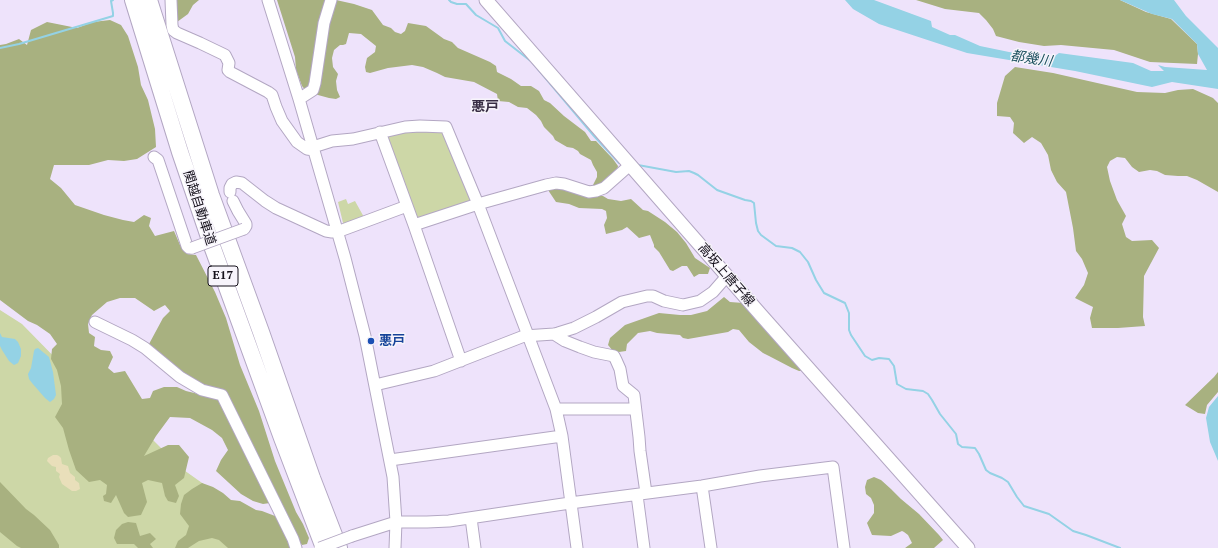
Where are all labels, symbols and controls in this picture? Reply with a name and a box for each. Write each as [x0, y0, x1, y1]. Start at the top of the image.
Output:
water label: 都幾川 [1009, 48, 1053, 70]
district label: 悪戸 [471, 99, 499, 115]
street label: 関越自動車道 [180, 168, 218, 248]
street label: 高坂上唐子線 [695, 240, 757, 310]
road number: E17 [208, 266, 238, 286]
place label: 悪戸 [379, 333, 405, 349]
marker: 悪戸 [366, 336, 376, 346]

